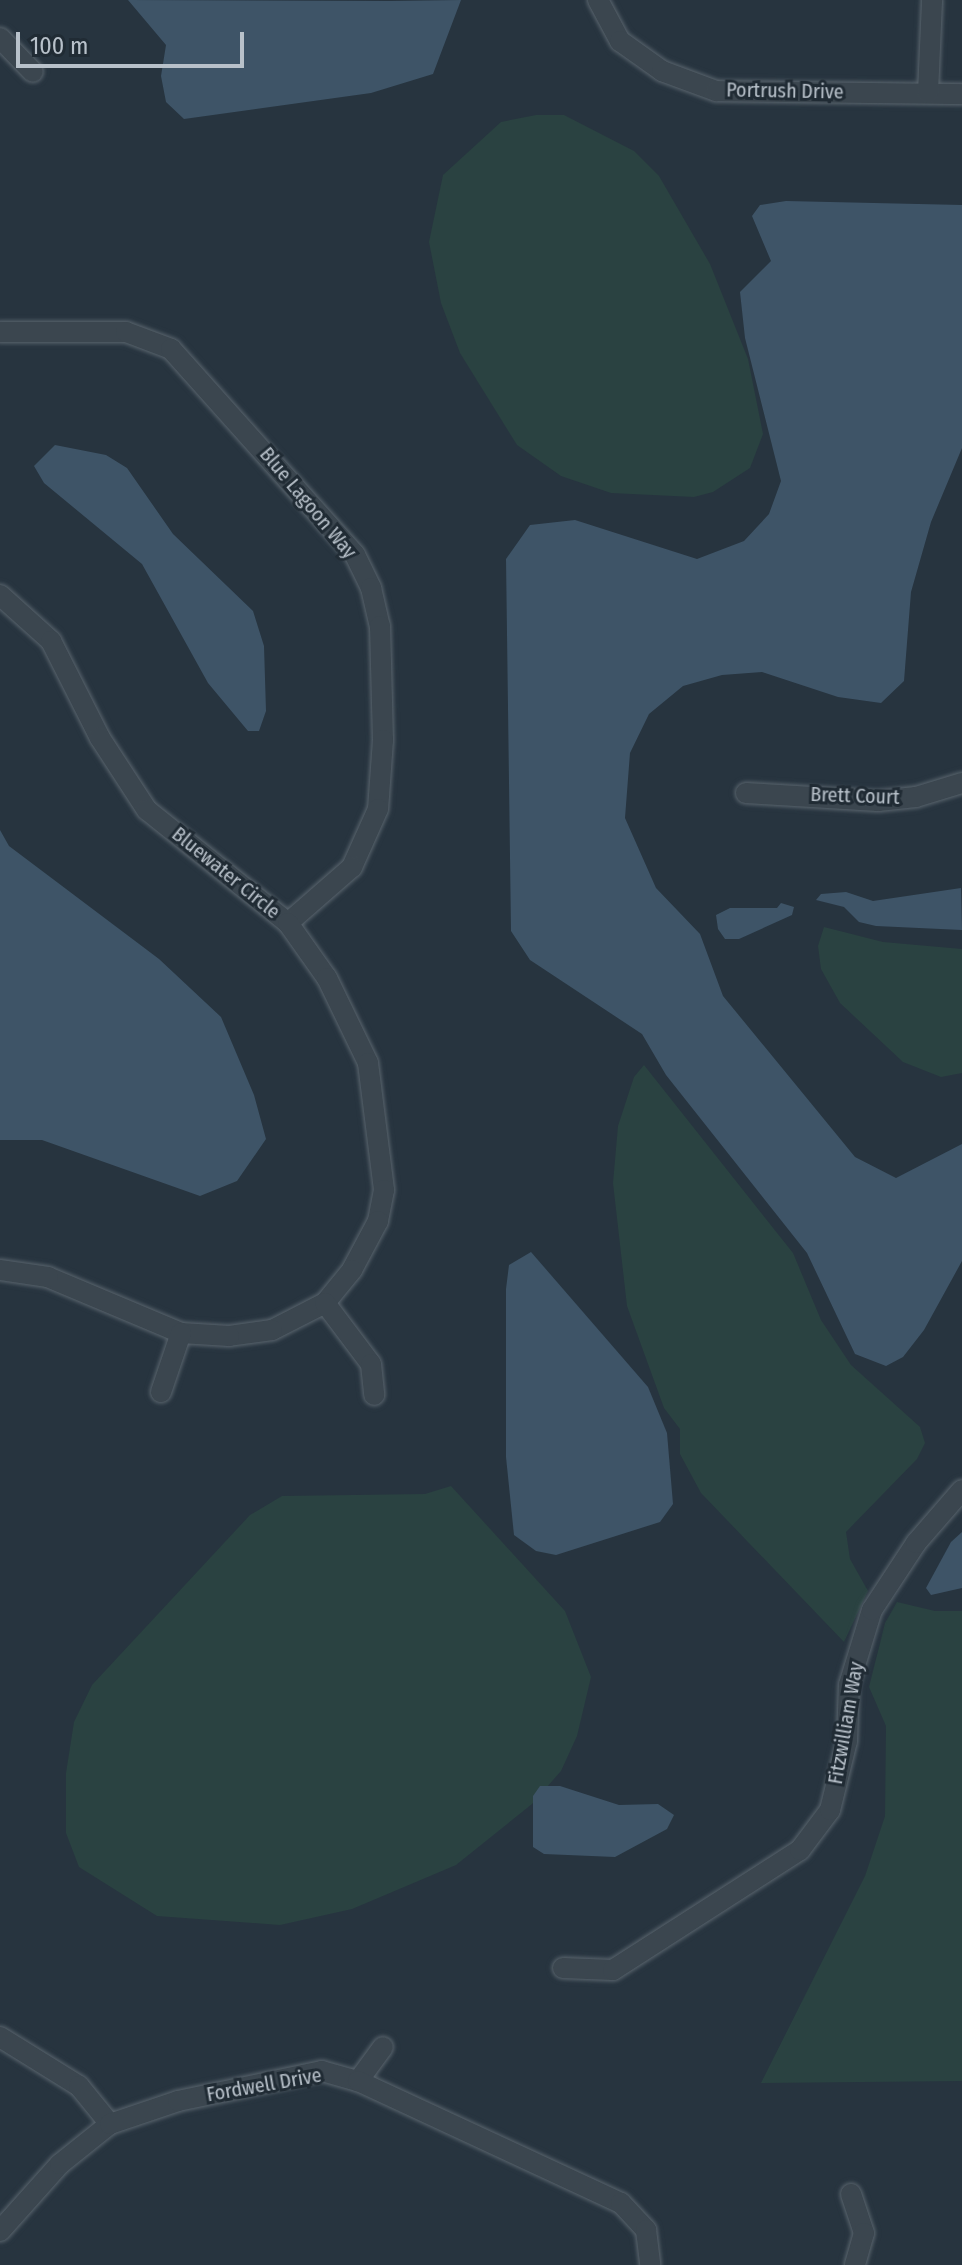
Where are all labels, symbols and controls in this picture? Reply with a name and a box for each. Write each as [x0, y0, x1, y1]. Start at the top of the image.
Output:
scale bar [20, 16, 248, 66]
text: 100 m [30, 32, 88, 60]
street label: Portrush Drive [726, 78, 844, 104]
street label: Blue Lagoon Way [255, 443, 361, 563]
street label: Brett Court [810, 782, 900, 810]
street label: Bluewater Circle [167, 822, 285, 924]
street label: Fitzwilliam Way [823, 1660, 869, 1786]
street label: Fordwell Drive [205, 2063, 323, 2107]

